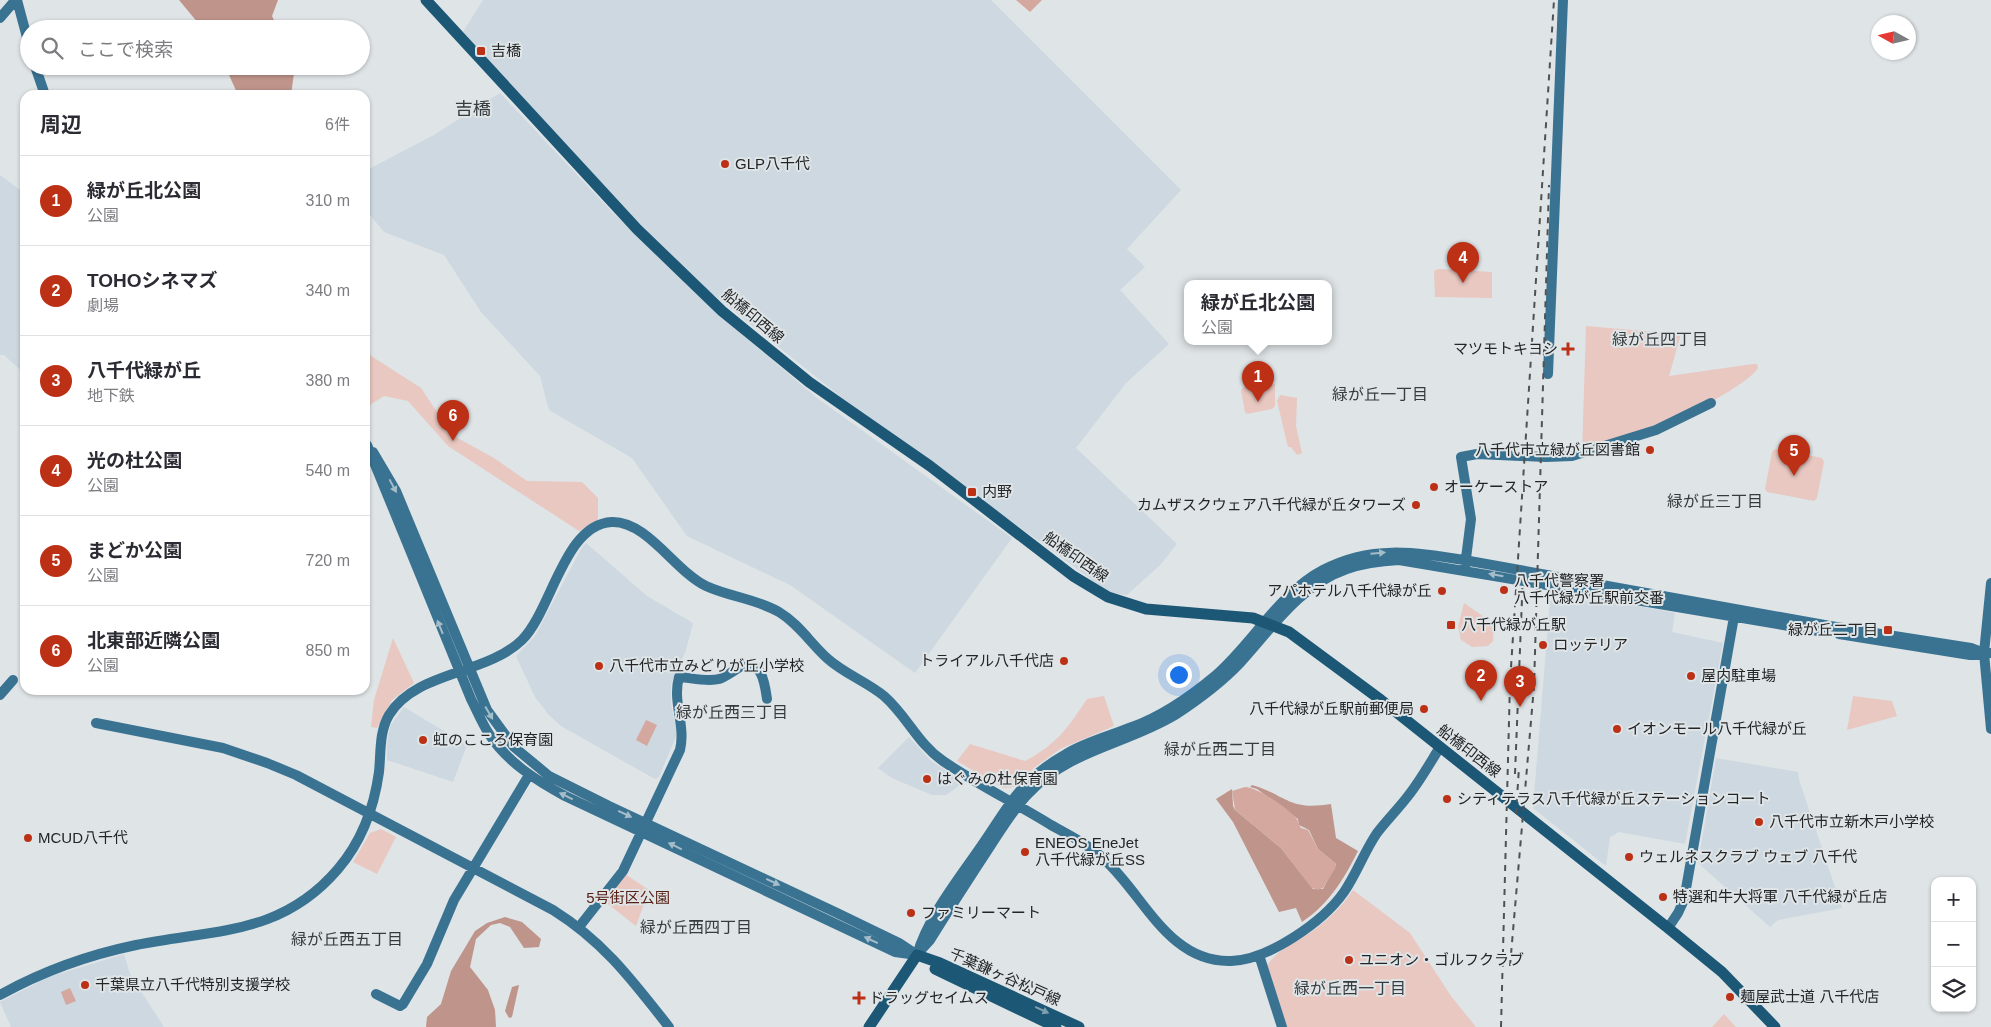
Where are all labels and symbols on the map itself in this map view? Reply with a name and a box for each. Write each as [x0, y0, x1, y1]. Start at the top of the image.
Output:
north arrow [1871, 15, 1916, 60]
place label: 吉橋 [491, 42, 521, 59]
marker: 吉橋 [475, 45, 487, 57]
district label: 吉橋 [455, 99, 491, 119]
place label: GLP八千代 [735, 155, 810, 172]
marker: GLP八千代 [719, 158, 731, 170]
pin: 4 [1447, 242, 1479, 283]
street label: 船橋印西線 [719, 285, 788, 346]
district label: 緑が丘四丁目 [1612, 331, 1708, 348]
place label: マツモトキヨシ [1453, 340, 1558, 357]
marker: マツモトキヨシ [1562, 343, 1574, 355]
pin: 1 [1242, 361, 1274, 402]
district label: 緑が丘一丁目 [1332, 386, 1428, 403]
pin: 6 [437, 400, 469, 441]
pin: 5 [1778, 435, 1810, 476]
place label: 八千代市立緑が丘図書館 [1475, 441, 1640, 458]
marker: 八千代市立緑が丘図書館 [1644, 444, 1656, 456]
place label: オーケーストア [1444, 478, 1548, 495]
one-way arrow [389, 479, 398, 493]
marker: オーケーストア [1428, 481, 1440, 493]
place label: 内野 [982, 483, 1012, 500]
marker: 内野 [966, 486, 978, 498]
district label: 緑が丘三丁目 [1667, 493, 1763, 510]
place label: カムザスクウェア八千代緑が丘タワーズ [1137, 496, 1406, 513]
marker: カムザスクウェア八千代緑が丘タワーズ [1410, 499, 1422, 511]
street label: 船橋印西線 [1041, 528, 1112, 585]
one-way arrow [1371, 548, 1387, 556]
one-way arrow [1488, 571, 1504, 579]
place label: 八千代警察署 八千代緑が丘駅前交番 [1514, 572, 1664, 606]
place label: アパホテル八千代緑が丘 [1267, 582, 1432, 599]
marker: 八千代警察署 八千代緑が丘駅前交番 [1498, 584, 1510, 596]
marker: アパホテル八千代緑が丘 [1436, 585, 1448, 597]
place label: 八千代緑が丘駅 [1461, 616, 1566, 633]
one-way arrow [436, 619, 444, 634]
marker: 八千代緑が丘駅 [1445, 619, 1457, 631]
place label: 緑が丘二丁目 [1788, 621, 1878, 638]
marker: 緑が丘二丁目 [1882, 624, 1894, 636]
place label: ロッテリア [1553, 636, 1628, 653]
marker: ロッテリア [1537, 639, 1549, 651]
place label: トライアル八千代店 [919, 652, 1054, 669]
marker: トライアル八千代店 [1058, 655, 1070, 667]
place label: 八千代市立みどりが丘小学校 [609, 657, 804, 674]
marker: 八千代市立みどりが丘小学校 [593, 660, 605, 672]
pin: 2 [1465, 660, 1497, 701]
your location [1166, 662, 1192, 688]
pin: 3 [1504, 666, 1536, 707]
place label: 屋内駐車場 [1701, 667, 1776, 684]
marker: 屋内駐車場 [1685, 670, 1697, 682]
place label: 八千代緑が丘駅前郵便局 [1249, 700, 1414, 717]
marker: 八千代緑が丘駅前郵便局 [1418, 703, 1430, 715]
district label: 緑が丘西三丁目 [676, 704, 788, 721]
one-way arrow [485, 705, 493, 720]
place label: イオンモール八千代緑が丘 [1627, 720, 1807, 737]
street label: 船橋印西線 [1435, 721, 1504, 780]
marker: イオンモール八千代緑が丘 [1611, 723, 1623, 735]
place label: 虹のこころ保育園 [433, 731, 553, 748]
marker: 虹のこころ保育園 [417, 734, 429, 746]
district label: 緑が丘西二丁目 [1164, 741, 1276, 758]
place label: はぐみの杜保育園 [937, 770, 1057, 787]
marker: はぐみの杜保育園 [921, 773, 933, 785]
place label: シティテラス八千代緑が丘ステーションコート [1457, 790, 1771, 807]
one-way arrow [559, 792, 574, 800]
marker: シティテラス八千代緑が丘ステーションコート [1441, 793, 1453, 805]
one-way arrow [618, 810, 632, 818]
place label: 八千代市立新木戸小学校 [1769, 813, 1934, 830]
marker: 八千代市立新木戸小学校 [1753, 816, 1765, 828]
place label: MCUD八千代 [38, 829, 128, 846]
marker: MCUD八千代 [22, 832, 34, 844]
place label: ENEOS EneJet 八千代緑が丘SS [1035, 834, 1145, 868]
one-way arrow [668, 842, 682, 850]
marker: ENEOS EneJet 八千代緑が丘SS [1019, 846, 1031, 858]
place label: ウェルネスクラブ ウェブ 八千代 [1639, 848, 1857, 865]
marker: ウェルネスクラブ ウェブ 八千代 [1623, 851, 1635, 863]
one-way arrow [765, 878, 780, 886]
place label: 特選和牛大将軍 八千代緑が丘店 [1673, 888, 1887, 905]
park label: 5号街区公園 [586, 889, 670, 906]
marker: 特選和牛大将軍 八千代緑が丘店 [1657, 891, 1669, 903]
place label: ファミリーマート [921, 904, 1041, 921]
marker: ファミリーマート [905, 907, 917, 919]
district label: 緑が丘西四丁目 [640, 919, 752, 936]
district label: 緑が丘西五丁目 [291, 931, 403, 948]
one-way arrow [864, 936, 878, 944]
street label: 千葉鎌ヶ谷松戸線 [947, 944, 1063, 1009]
place label: ユニオン・ゴルフクラブ [1359, 951, 1524, 968]
marker: ユニオン・ゴルフクラブ [1343, 954, 1355, 966]
place label: 千葉県立八千代特別支援学校 [95, 976, 290, 993]
marker: 千葉県立八千代特別支援学校 [79, 979, 91, 991]
district label: 緑が丘西一丁目 [1294, 980, 1406, 997]
place label: 麺屋武士道 八千代店 [1740, 988, 1879, 1005]
place label: ドラッグセイムス [869, 989, 989, 1006]
marker: 麺屋武士道 八千代店 [1724, 991, 1736, 1003]
marker: ドラッグセイムス [853, 992, 865, 1004]
one-way arrow [1035, 1006, 1049, 1014]

